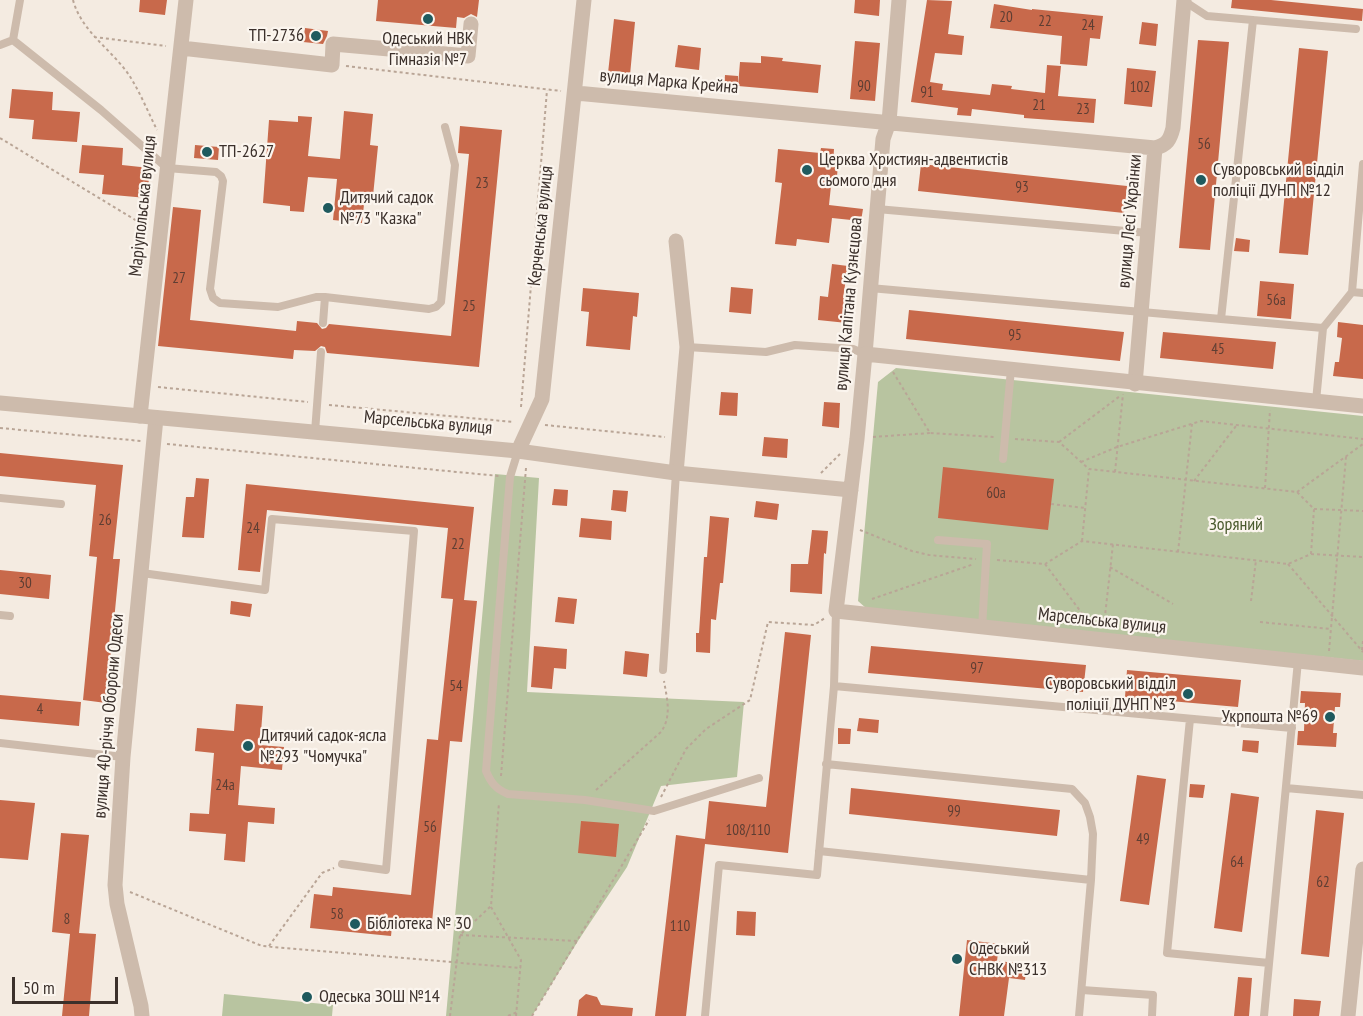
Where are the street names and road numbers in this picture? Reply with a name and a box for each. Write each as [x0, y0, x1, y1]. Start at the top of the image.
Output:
street label: вулиця Марка Крейна [599, 65, 739, 99]
street label: Маріупольська вулиця [125, 134, 161, 278]
street label: вулиця Лесі Українки [1113, 153, 1147, 289]
street label: Керченська вулиця [524, 165, 558, 287]
street label: вулиця Капітана Кузнєцова [831, 216, 867, 392]
street label: Марсельська вулиця [363, 407, 493, 439]
street label: Марсельська вулиця [1037, 604, 1167, 638]
street label: вулиця 40-річчя Оборони Одеси [89, 613, 129, 819]

